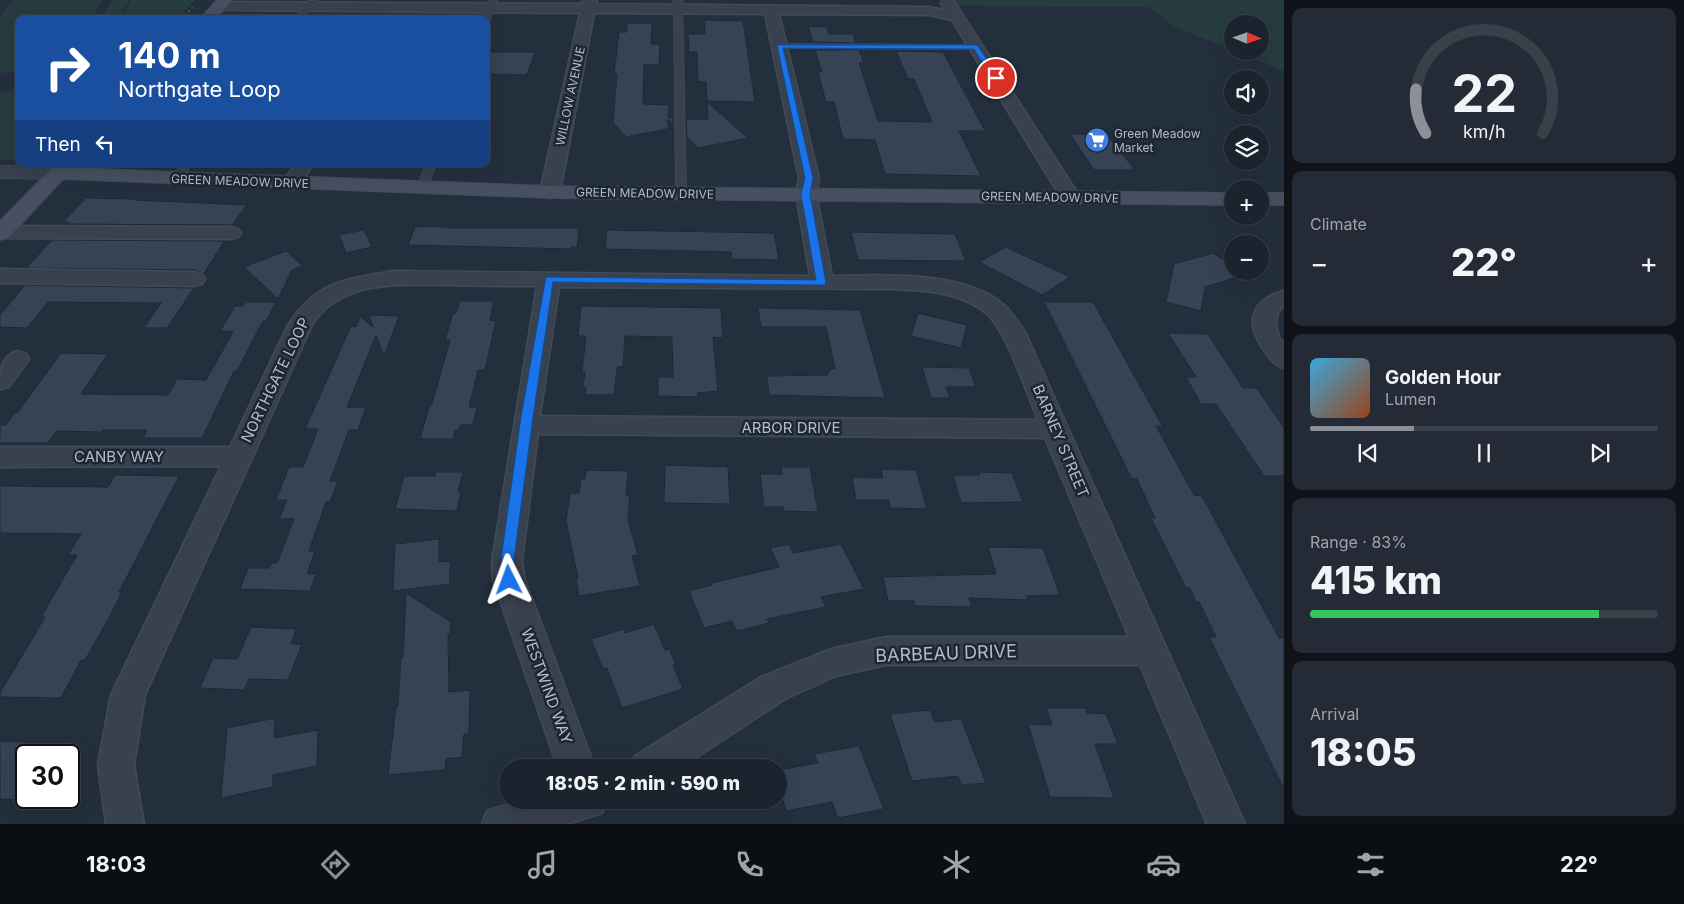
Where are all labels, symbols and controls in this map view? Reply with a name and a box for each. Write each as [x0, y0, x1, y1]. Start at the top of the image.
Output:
north arrow [1224, 15, 1269, 60]
map controls [1224, 15, 1269, 280]
text: 140 m [118, 34, 221, 76]
icon: right [35, 35, 100, 100]
street label: WILLOW AVENUE [552, 45, 588, 147]
pin [975, 57, 1017, 99]
text: 22 [1451, 62, 1517, 125]
icon: arrive [982, 64, 1010, 92]
button: sound [1224, 70, 1269, 115]
text: Northgate Loop [118, 76, 281, 102]
text: km/h [1463, 121, 1505, 142]
button: layers [1224, 125, 1269, 170]
place label: Green Meadow Market [1114, 126, 1201, 155]
supermarket icon: Green Meadow Market [1084, 127, 1110, 153]
icon: left [91, 130, 119, 158]
text: Then [35, 133, 81, 156]
street label: GREEN MEADOW DRIVE [171, 171, 309, 191]
button: + [1224, 180, 1269, 225]
street label: GREEN MEADOW DRIVE [576, 184, 714, 202]
street label: GREEN MEADOW DRIVE [981, 188, 1119, 206]
text: Climate [1310, 214, 1367, 234]
button: − [1224, 235, 1269, 280]
text: 22° [1451, 239, 1517, 285]
text: − [1310, 246, 1329, 280]
text: + [1639, 246, 1658, 280]
street label: NORTHGATE LOOP [237, 314, 313, 446]
text: Golden Hour [1385, 366, 1501, 389]
street label: BARNEY STREET [1029, 381, 1093, 501]
text: Lumen [1385, 389, 1436, 409]
street label: ARBOR DRIVE [741, 418, 841, 437]
icon: previous [1354, 439, 1382, 467]
icon: pause [1470, 439, 1498, 467]
icon: next [1586, 439, 1614, 467]
street label: CANBY WAY [74, 447, 164, 466]
text: Range · 83% [1310, 532, 1407, 552]
position arrow [482, 553, 534, 605]
text: 415 km [1310, 557, 1442, 603]
street label: WESTWIND WAY [517, 626, 577, 746]
street label: BARBEAU DRIVE [875, 640, 1017, 666]
text: Arrival [1310, 704, 1359, 724]
text: 18:05 [1310, 729, 1416, 775]
speed limit sign: 30 [15, 744, 80, 809]
text: 18:05 · 2 min · 590 m [546, 772, 740, 795]
icon: directions [318, 847, 353, 882]
icon: music [525, 847, 560, 882]
icon: phone [732, 847, 767, 882]
icon: climate [939, 847, 974, 882]
icon: car [1146, 847, 1181, 882]
icon: filters [1353, 847, 1388, 882]
text: 18:03 [86, 851, 146, 877]
text: 22° [1560, 851, 1598, 877]

